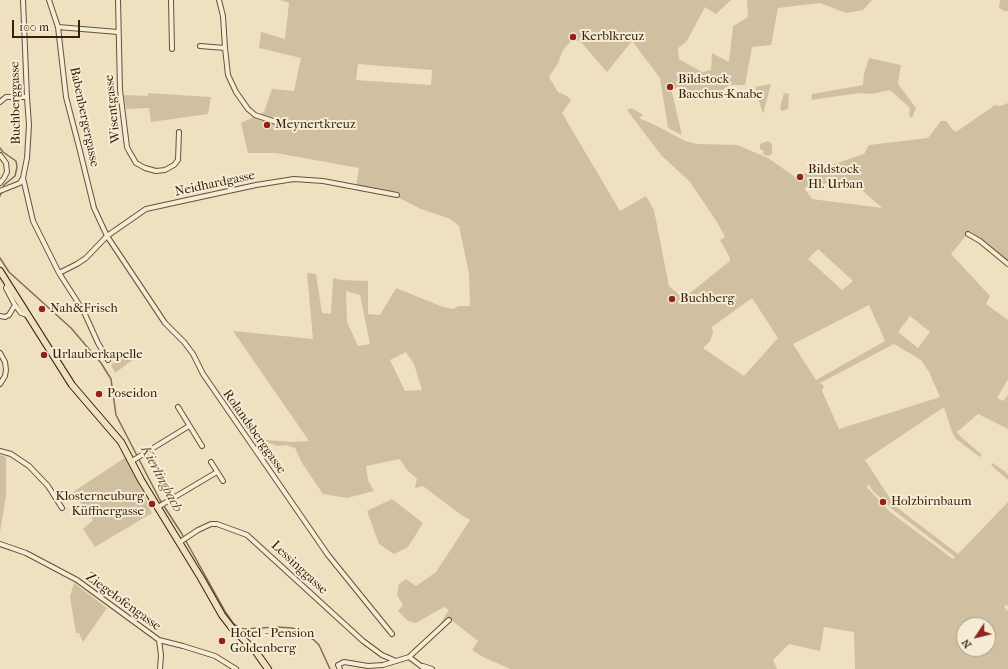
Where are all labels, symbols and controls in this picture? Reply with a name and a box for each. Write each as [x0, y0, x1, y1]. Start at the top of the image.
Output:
scale bar [14, 12, 82, 38]
text: 100 m [19, 20, 49, 34]
place label: Kerblkreuz [581, 29, 644, 45]
marker: Kerblkreuz [568, 32, 578, 42]
street label: Buchberggasse [7, 61, 25, 145]
street label: Babenbergergasse [66, 66, 102, 168]
place label: Bildstock Bacchus-Knabe [678, 72, 763, 103]
street label: Wisentgasse [102, 74, 124, 144]
marker: Bildstock Bacchus-Knabe [665, 82, 675, 92]
place label: Meynertkreuz [275, 117, 356, 133]
marker: Meynertkreuz [262, 120, 272, 130]
place label: Bildstock Hl. Urban [808, 162, 863, 193]
street label: Neidhardgasse [173, 168, 257, 200]
marker: Bildstock Hl. Urban [795, 172, 805, 182]
place label: Buchberg [680, 291, 734, 307]
marker: Buchberg [667, 294, 677, 304]
place label: Nah&Frisch [50, 301, 118, 317]
marker: Nah&Frisch [37, 304, 47, 314]
place label: Urlauberkapelle [52, 347, 143, 363]
marker: Urlauberkapelle [39, 350, 49, 360]
place label: Poseidon [107, 386, 157, 402]
street label: Rolandsberggasse [219, 387, 289, 477]
marker: Poseidon [94, 389, 104, 399]
water label: Kierlingbach [136, 443, 186, 515]
place label: Klosterneuburg Küffnergasse [55, 489, 144, 520]
place label: Holzbirnbaum [891, 494, 971, 510]
marker: Holzbirnbaum [878, 497, 888, 507]
marker: Klosterneuburg Küffnergasse [147, 499, 157, 509]
street label: Lessinggasse [268, 538, 330, 598]
street label: Ziegelofengasse [82, 569, 164, 635]
north arrow [956, 617, 996, 657]
place label: Hotel - Pension Goldenberg [230, 626, 314, 657]
marker: Hotel - Pension Goldenberg [217, 636, 227, 646]
text: N [959, 636, 974, 651]

